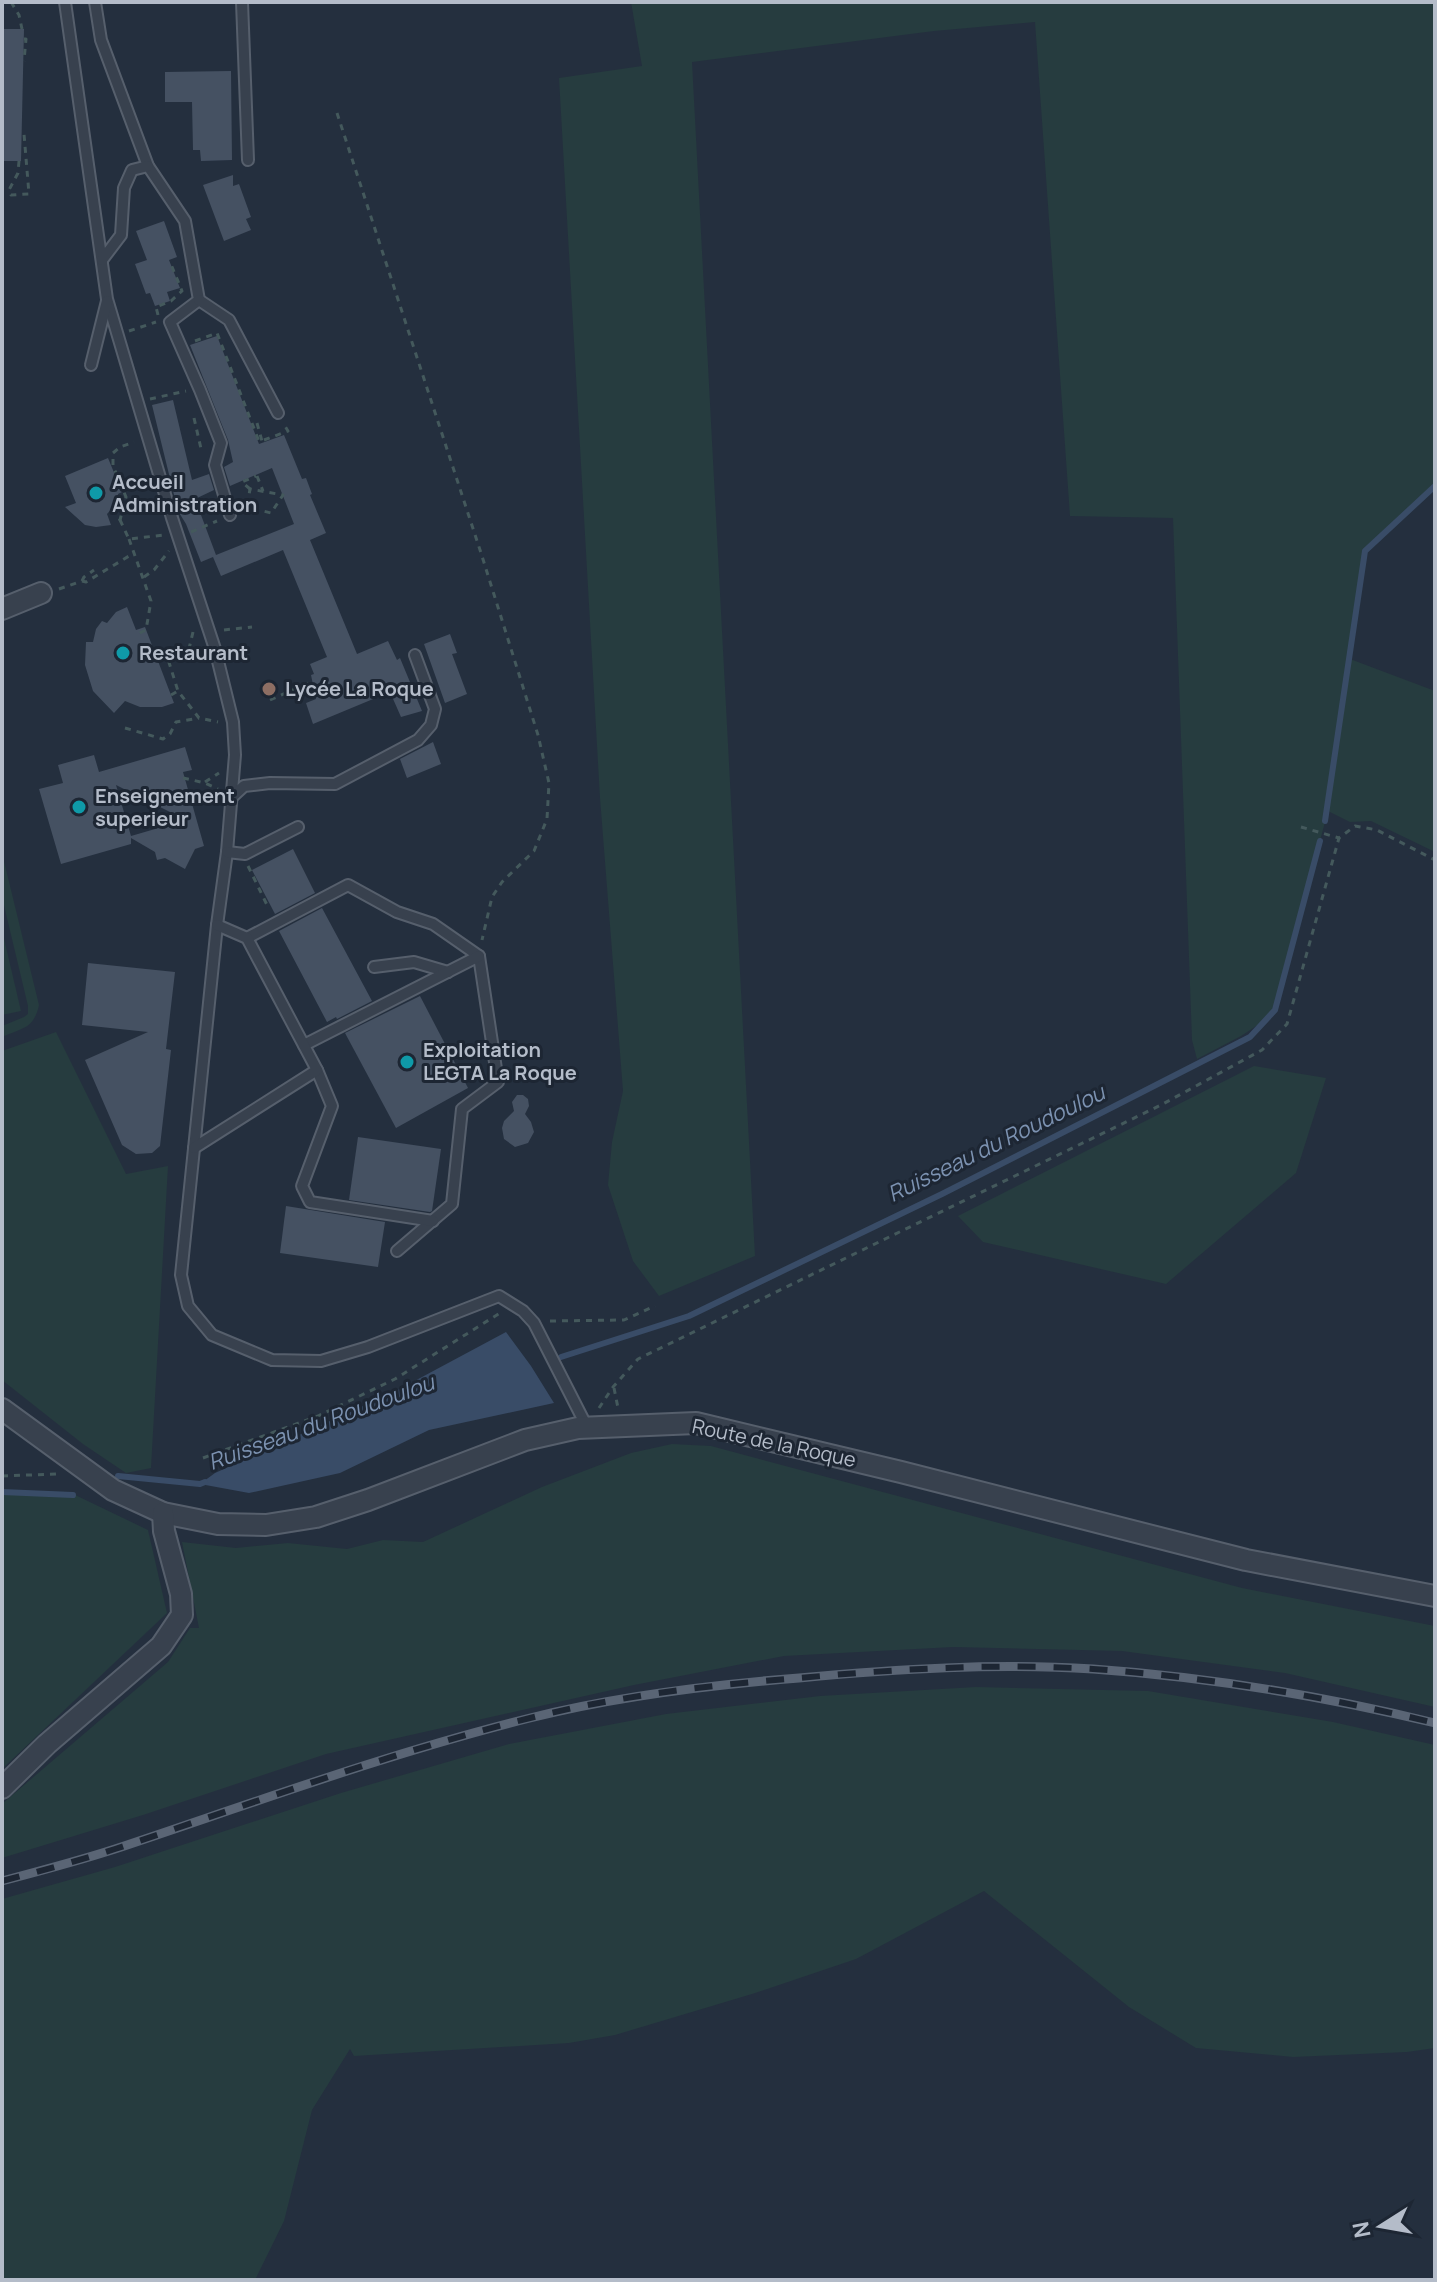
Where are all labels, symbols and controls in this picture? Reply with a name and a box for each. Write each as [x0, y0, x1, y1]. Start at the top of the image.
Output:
place label: Accueil Administration [112, 468, 257, 518]
marker: Accueil Administration [87, 484, 105, 502]
place label: Restaurant [139, 639, 248, 666]
marker: Restaurant [114, 644, 132, 662]
place label: Lycée La Roque [285, 675, 434, 702]
marker: Lycée La Roque [260, 680, 278, 698]
place label: Enseignement superieur [95, 782, 235, 832]
marker: Enseignement superieur [70, 798, 88, 816]
place label: Exploitation LEGTA La Roque [423, 1036, 577, 1086]
marker: Exploitation LEGTA La Roque [398, 1053, 416, 1071]
water label: Ruisseau du Roudoulou [882, 1076, 1111, 1209]
water label: Ruisseau du Roudoulou [204, 1366, 440, 1477]
street label: Route de la Roque [690, 1412, 858, 1473]
north arrow [1341, 2186, 1421, 2266]
text: N [1345, 2219, 1378, 2240]

